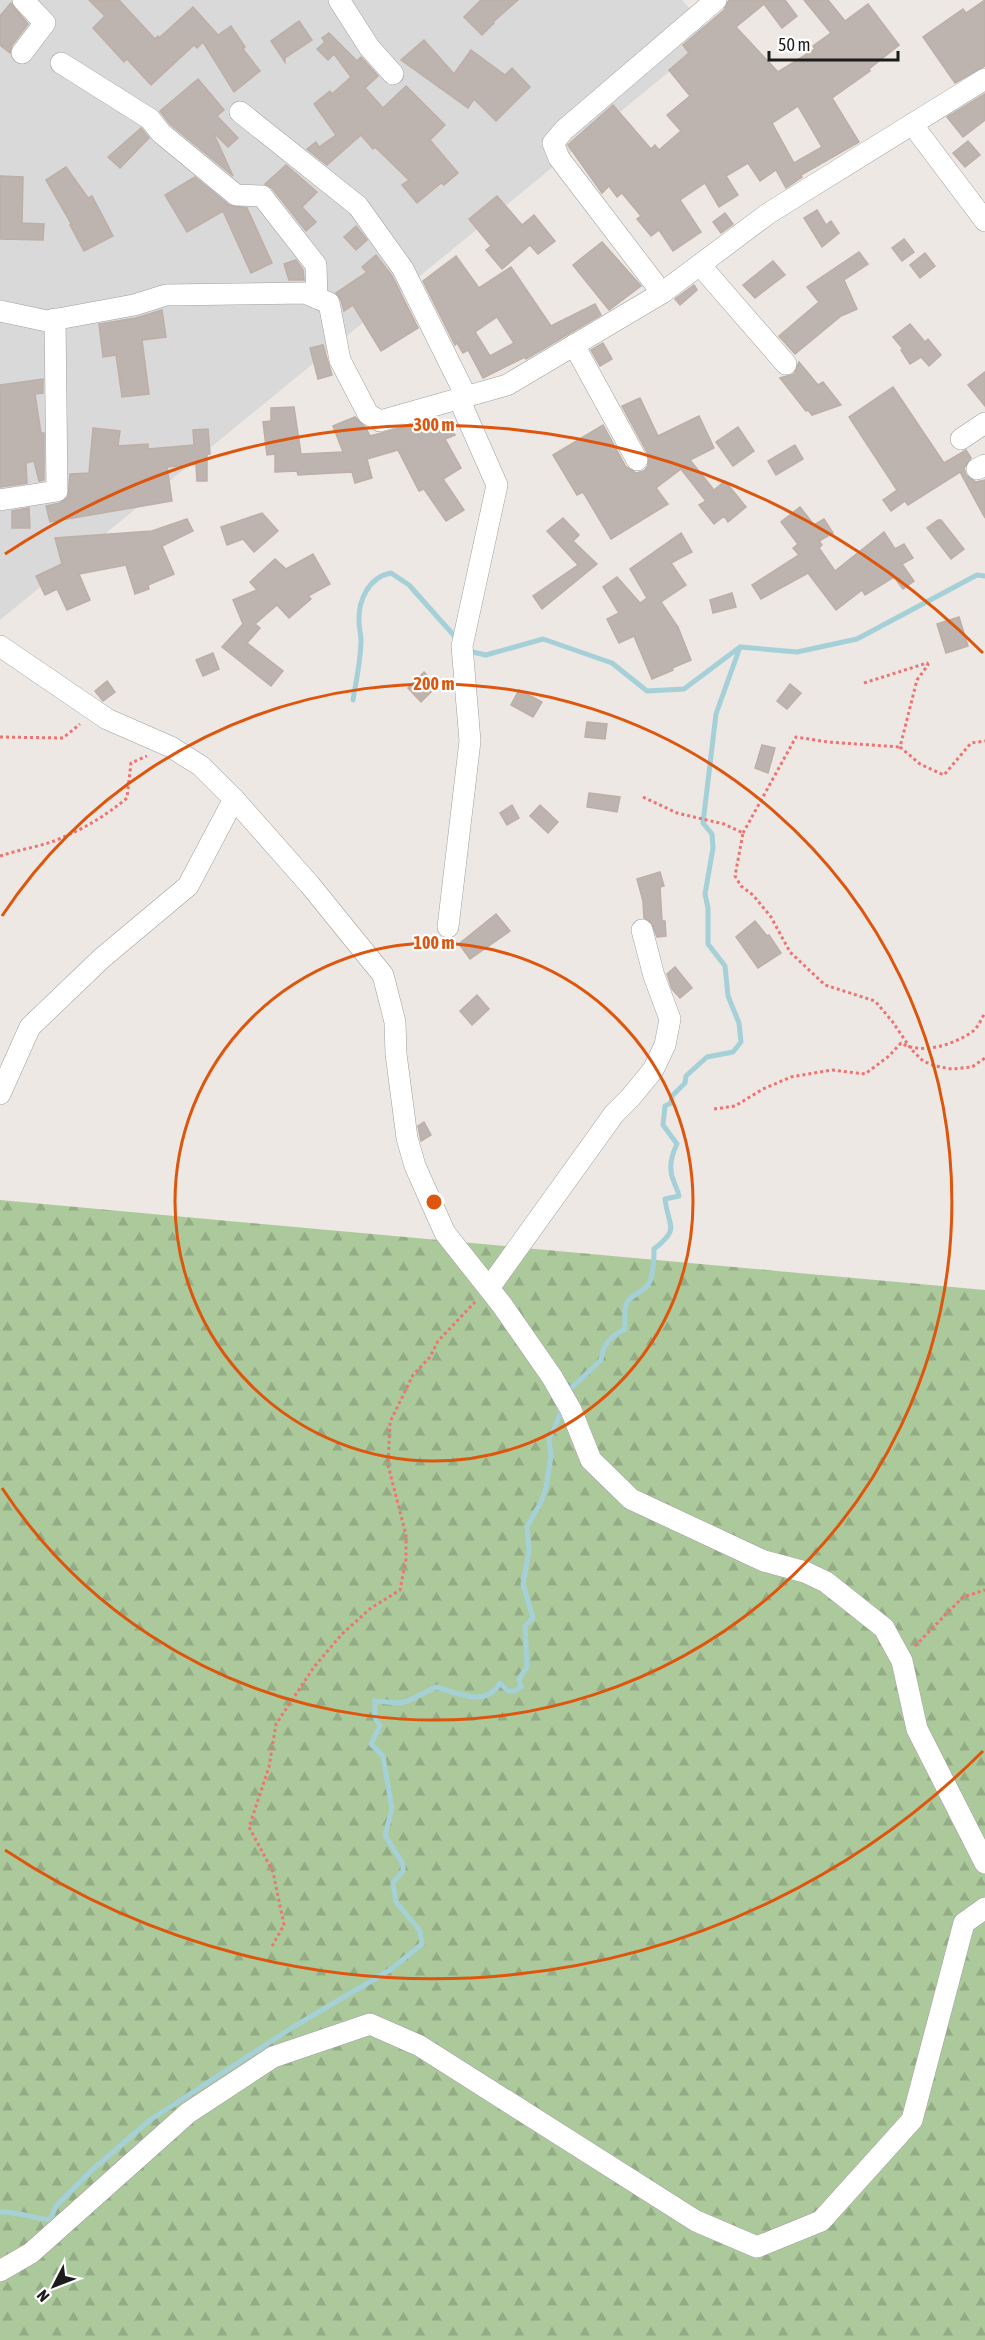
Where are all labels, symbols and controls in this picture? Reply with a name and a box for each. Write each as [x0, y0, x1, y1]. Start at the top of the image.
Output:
scale bar [769, 24, 898, 62]
text: 50 m [778, 34, 810, 55]
text: 300 m [414, 414, 454, 435]
text: 200 m [414, 673, 454, 694]
text: 100 m [414, 932, 454, 953]
centre of rings [424, 1192, 444, 1212]
north arrow [24, 2256, 84, 2316]
text: N [33, 2287, 53, 2306]

